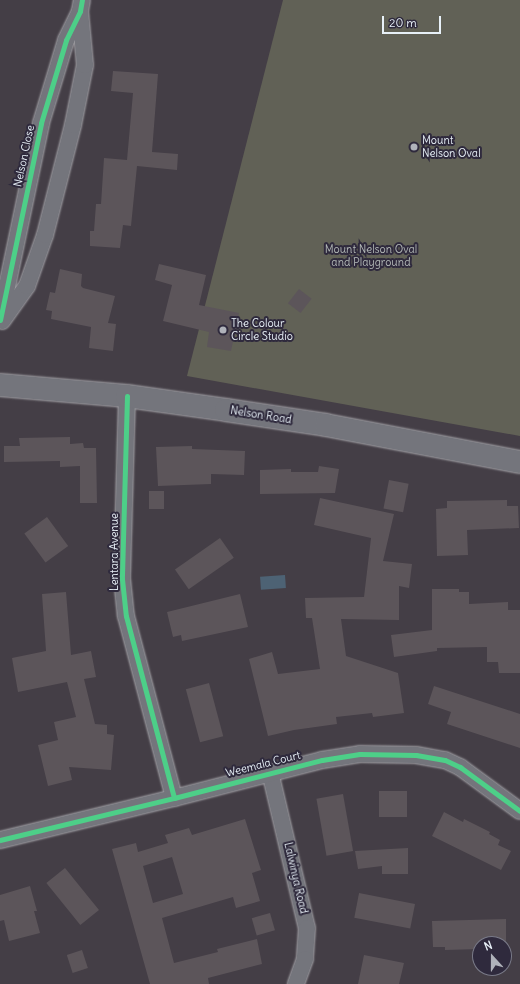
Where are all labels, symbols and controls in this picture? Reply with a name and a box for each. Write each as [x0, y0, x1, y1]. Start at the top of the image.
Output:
scale bar [384, 8, 443, 34]
text: 20 m [389, 15, 417, 30]
street label: Nelson Close [11, 124, 37, 188]
place label: Mount Nelson Oval [422, 134, 481, 160]
marker: Mount Nelson Oval [409, 142, 419, 152]
park label: Mount Nelson Oval and Playground [325, 243, 417, 269]
place label: The Colour Circle Studio [231, 317, 293, 343]
marker: The Colour Circle Studio [218, 325, 228, 335]
street label: Nelson Road [229, 404, 293, 426]
street label: Lentara Avenue [107, 513, 121, 591]
street label: Weemala Court [224, 748, 302, 780]
street label: Lalwinya Road [281, 841, 311, 915]
north arrow [472, 936, 512, 976]
text: N [482, 938, 494, 954]

